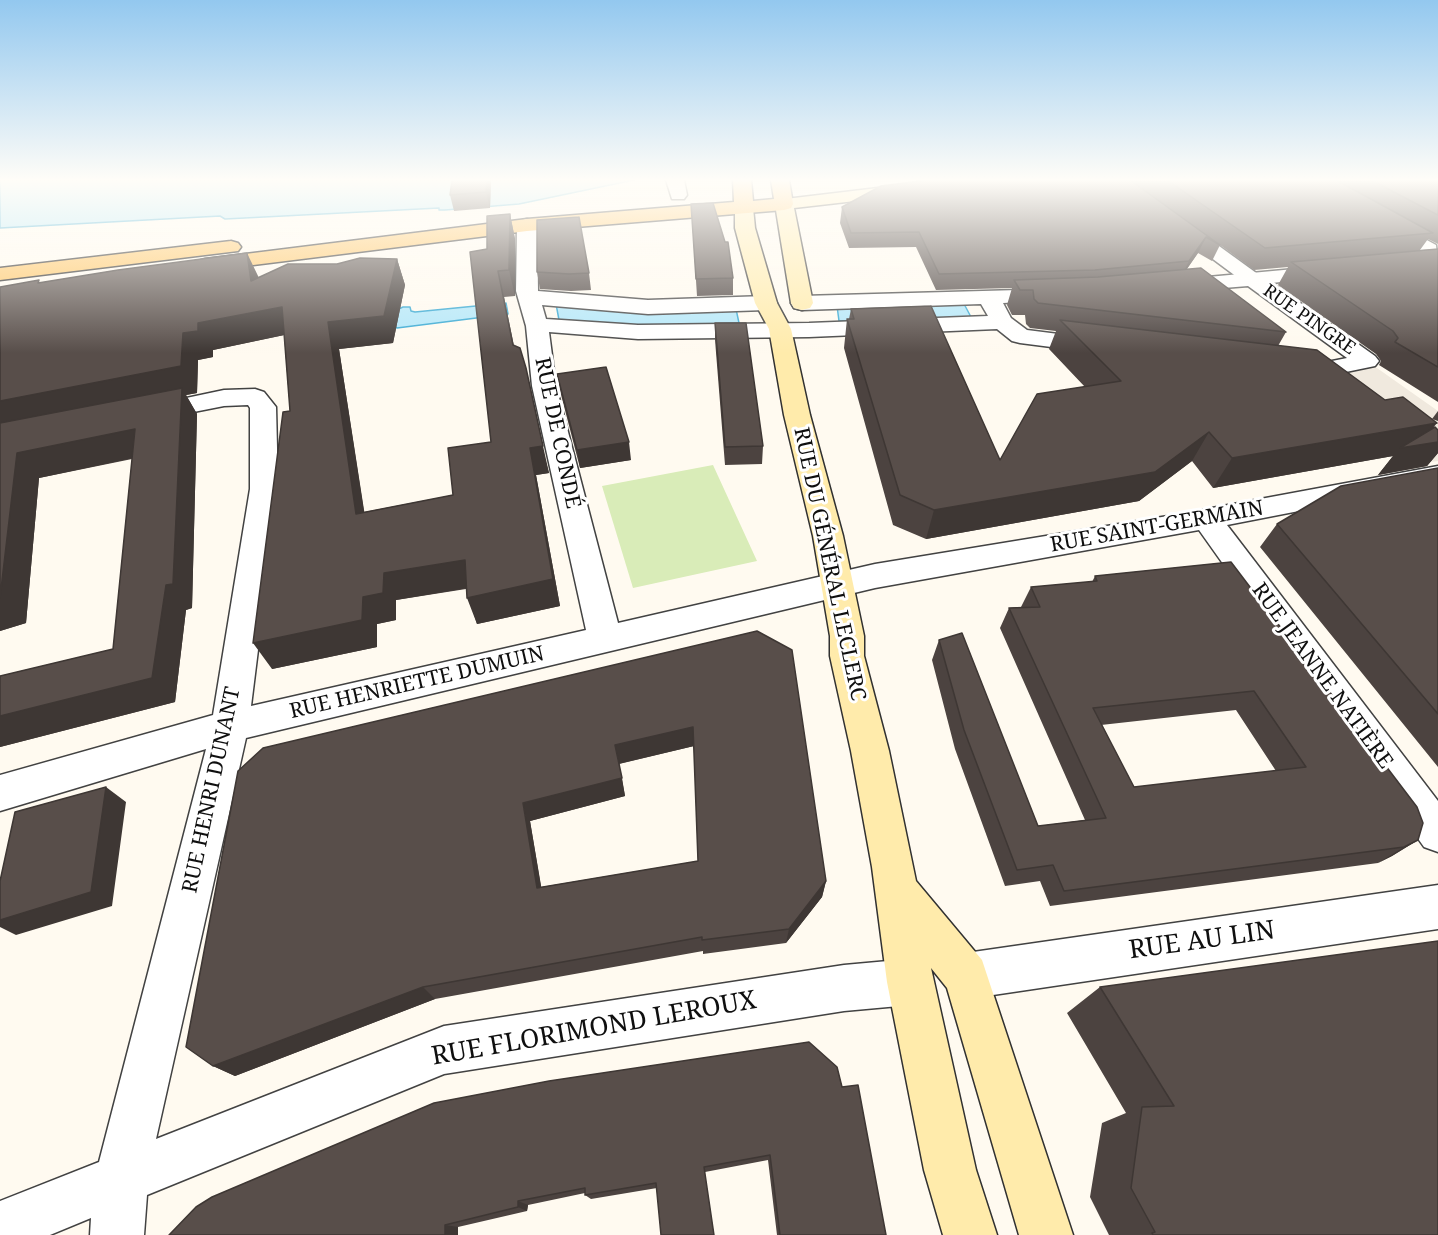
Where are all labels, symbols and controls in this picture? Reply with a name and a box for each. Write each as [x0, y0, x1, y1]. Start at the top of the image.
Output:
street label: RUE PINGRE [1259, 280, 1359, 360]
street label: RUE DE CONDÉ [529, 355, 585, 511]
street label: RUE DU GÉNÉRAL LECLERC [788, 425, 870, 703]
street label: RUE SAINT-GERMAIN [1048, 496, 1266, 558]
street label: RUE JEANNE NATIÈRE [1246, 578, 1398, 774]
street label: RUE HENRIETTE DUMUIN [287, 641, 547, 725]
street label: RUE HENRI DUNANT [178, 685, 246, 895]
street label: RUE AU LIN [1127, 915, 1277, 967]
street label: RUE FLORIMOND LEROUX [429, 985, 759, 1073]

